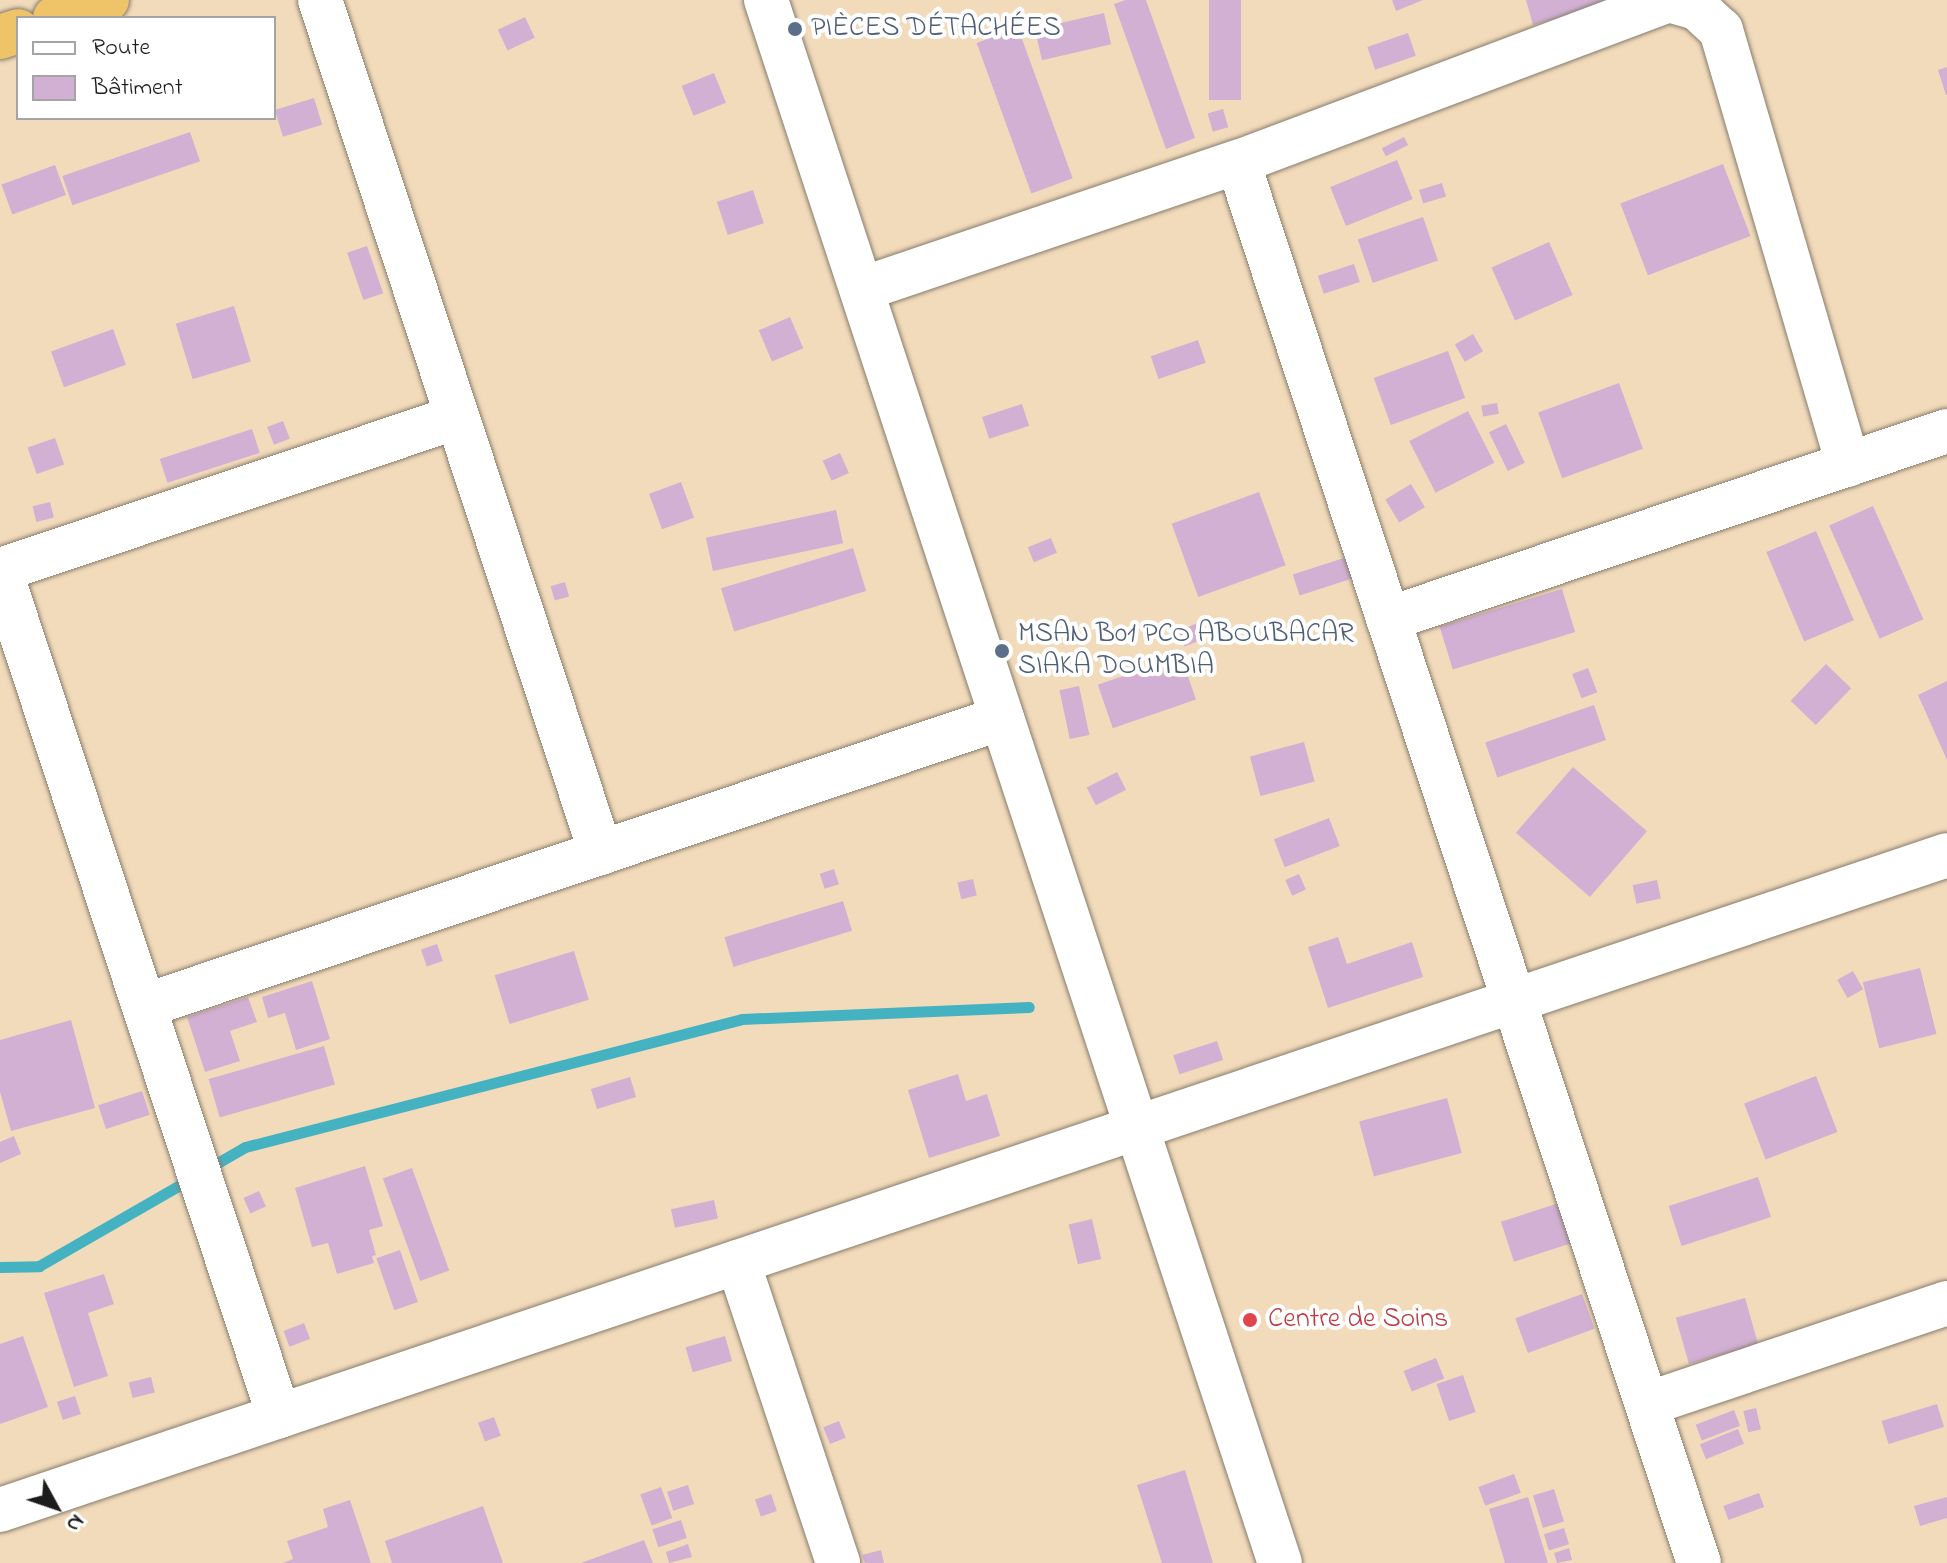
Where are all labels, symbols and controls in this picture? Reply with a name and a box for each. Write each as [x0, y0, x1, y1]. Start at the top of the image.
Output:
place label: PIÈCES DÉTACHÉES [811, 12, 1061, 46]
legend [16, 16, 276, 120]
marker: PIÈCES DÉTACHÉES [786, 20, 804, 38]
text: Route [92, 31, 150, 66]
text: Bâtiment [92, 71, 183, 106]
place label: MSAN B01 PCO ABOUBACAR SIAKA DOUMBIA [1018, 618, 1354, 684]
marker: MSAN B01 PCO ABOUBACAR SIAKA DOUMBIA [993, 642, 1011, 660]
place label: Centre de Soins [1268, 1303, 1448, 1337]
marker: Centre de Soins [1239, 1309, 1261, 1331]
north arrow [16, 1467, 96, 1547]
text: N [57, 1506, 91, 1538]

